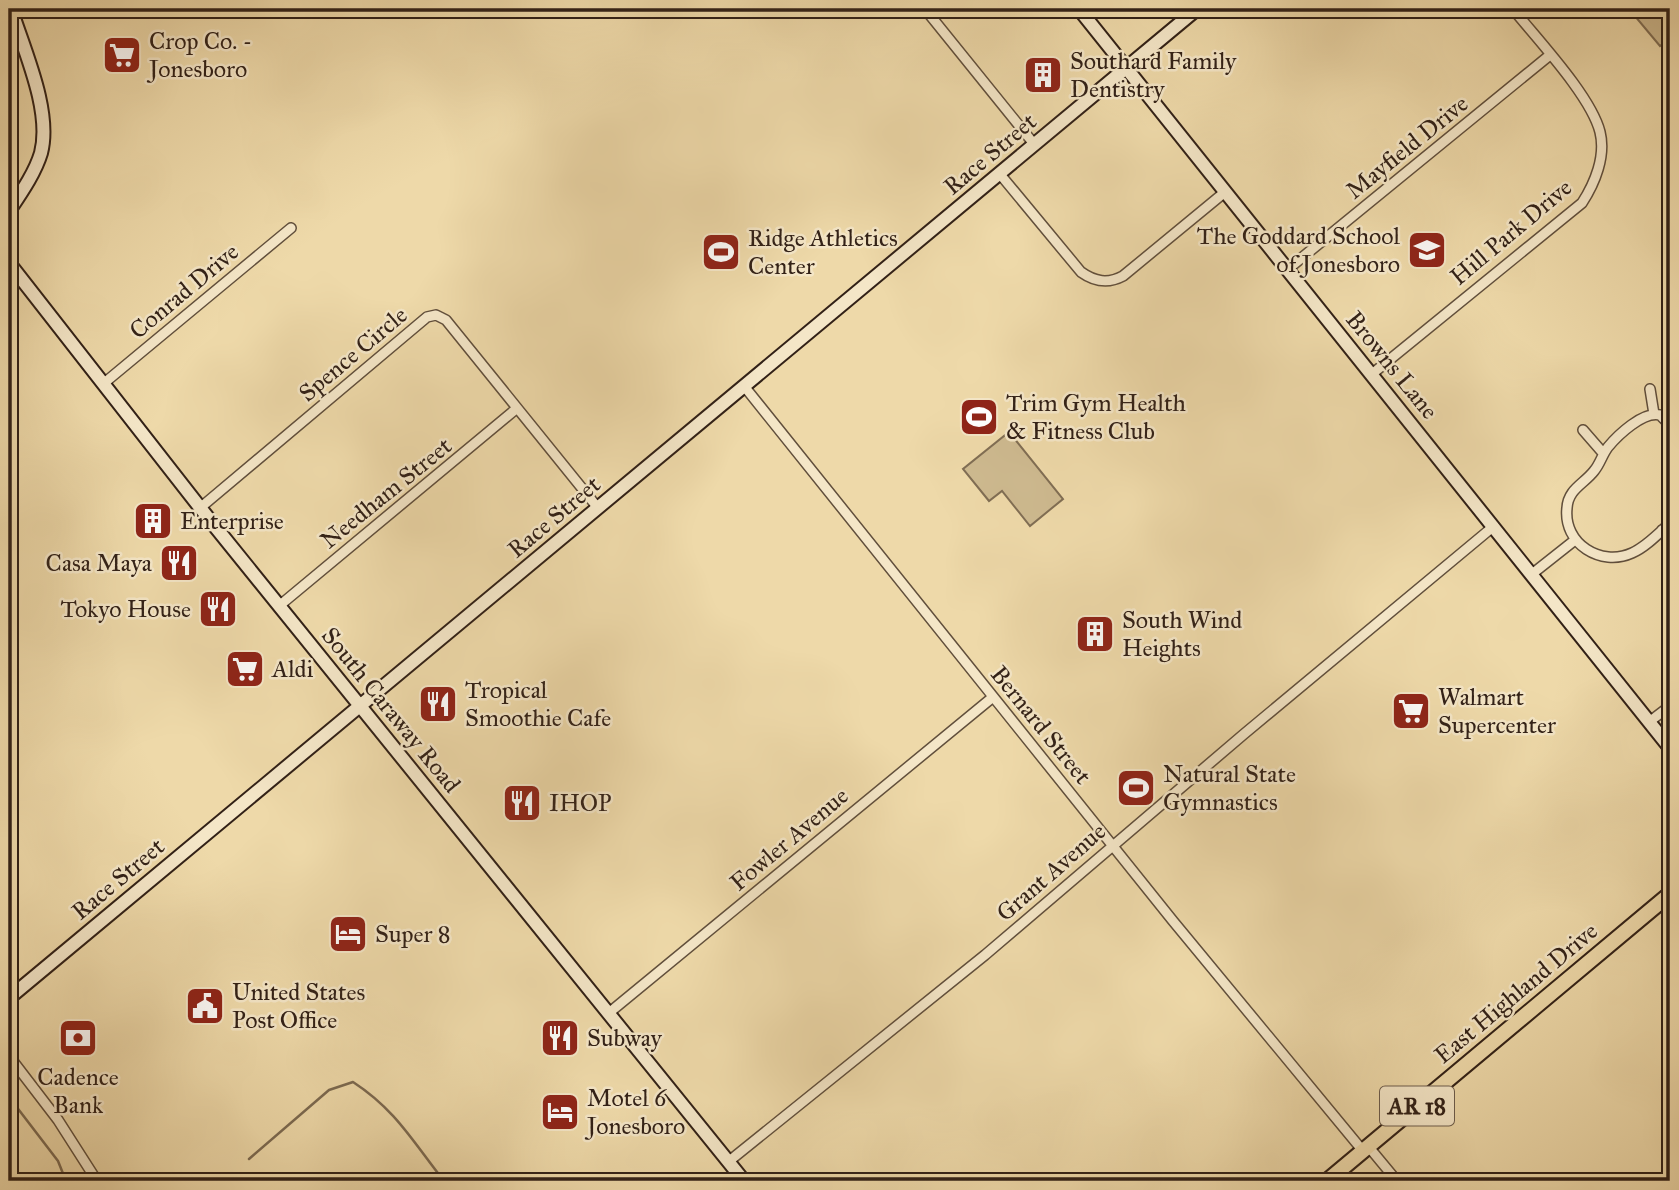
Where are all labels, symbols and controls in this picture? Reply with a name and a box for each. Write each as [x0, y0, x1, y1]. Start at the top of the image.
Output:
place label: Crop Co. - Jonesboro [146, 26, 252, 84]
supermarket icon: Crop Co. - Jonesboro [101, 34, 143, 76]
place label: Southard Family Dentistry [1070, 46, 1237, 104]
building icon: Southard Family Dentistry [1022, 54, 1064, 96]
street label: Mayfield Drive [1340, 89, 1474, 205]
street label: Race Street [937, 106, 1043, 201]
street label: Hill Park Drive [1444, 172, 1578, 292]
place label: The Goddard School of Jonesboro [1197, 221, 1401, 279]
place label: Ridge Athletics Center [748, 223, 898, 281]
school or university icon: The Goddard School of Jonesboro [1406, 229, 1448, 271]
sports icon: Ridge Athletics Center [700, 231, 742, 273]
street label: Conrad Drive [123, 237, 245, 345]
street label: Spence Circle [293, 300, 413, 408]
street label: Browns Lane [1339, 305, 1445, 425]
place label: Trim Gym Health & Fitness Club [1006, 388, 1186, 446]
sports icon: Trim Gym Health & Fitness Club [958, 396, 1000, 438]
street label: Needham Street [314, 431, 458, 555]
street label: Race Street [501, 469, 607, 564]
building icon: Enterprise [132, 500, 174, 542]
place label: Enterprise [180, 506, 284, 536]
restaurant icon: Casa Maya [158, 542, 200, 584]
place label: Casa Maya [46, 548, 153, 578]
restaurant icon: Tokyo House [197, 588, 239, 630]
place label: Tokyo House [61, 594, 191, 624]
place label: South Wind Heights [1122, 605, 1242, 663]
building icon: South Wind Heights [1074, 613, 1116, 655]
street label: South Caraway Road [315, 621, 467, 799]
supermarket icon: Aldi [224, 648, 266, 690]
place label: Aldi [271, 654, 314, 684]
street label: Bernard Street [984, 660, 1098, 791]
place label: Tropical Smoothie Cafe [465, 675, 611, 733]
place label: Walmart Supercenter [1438, 682, 1556, 740]
restaurant icon: Tropical Smoothie Cafe [417, 683, 459, 725]
supermarket icon: Walmart Supercenter [1390, 690, 1432, 732]
place label: Natural State Gymnastics [1163, 759, 1296, 817]
sports icon: Natural State Gymnastics [1115, 767, 1157, 809]
street label: Fowler Avenue [724, 781, 854, 897]
restaurant icon: IHOP [501, 782, 543, 824]
place label: IHOP [549, 788, 612, 818]
street label: Grant Avenue [990, 816, 1112, 928]
street label: Race Street [65, 831, 171, 926]
hotel icon: Super 8 [327, 913, 369, 955]
street label: East Highland Drive [1428, 916, 1604, 1070]
place label: Super 8 [375, 919, 451, 949]
place label: United States Post Office [232, 977, 365, 1035]
public building icon: United States Post Office [184, 985, 226, 1027]
bank icon: Cadence Bank [57, 1017, 99, 1059]
restaurant icon: Subway [539, 1017, 581, 1059]
place label: Subway [587, 1023, 663, 1053]
place label: Cadence Bank [37, 1062, 119, 1120]
place label: Motel 6 Jonesboro [584, 1083, 685, 1141]
road number: AR 18 [1380, 1086, 1454, 1126]
hotel icon: Motel 6 Jonesboro [539, 1091, 581, 1133]

